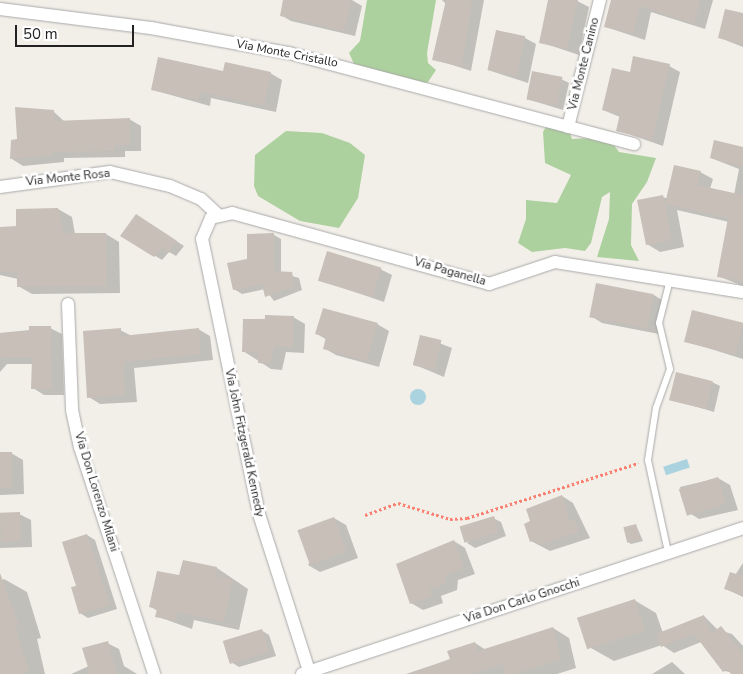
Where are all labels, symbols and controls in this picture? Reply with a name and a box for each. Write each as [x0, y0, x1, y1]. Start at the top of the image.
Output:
scale bar [18, 15, 136, 47]
street label: Via Monte Canino [566, 16, 602, 112]
text: 50 m [23, 24, 58, 44]
street label: Via Monte Cristallo [235, 37, 339, 71]
street label: Via Monte Rosa [25, 166, 111, 190]
street label: Via Paganella [412, 255, 488, 289]
street label: Via John Fitzgerald Kennedy [221, 368, 267, 518]
street label: Via Don Lorenzo Milani [71, 430, 121, 554]
street label: Via Don Carlo Gnocchi [462, 576, 582, 626]

